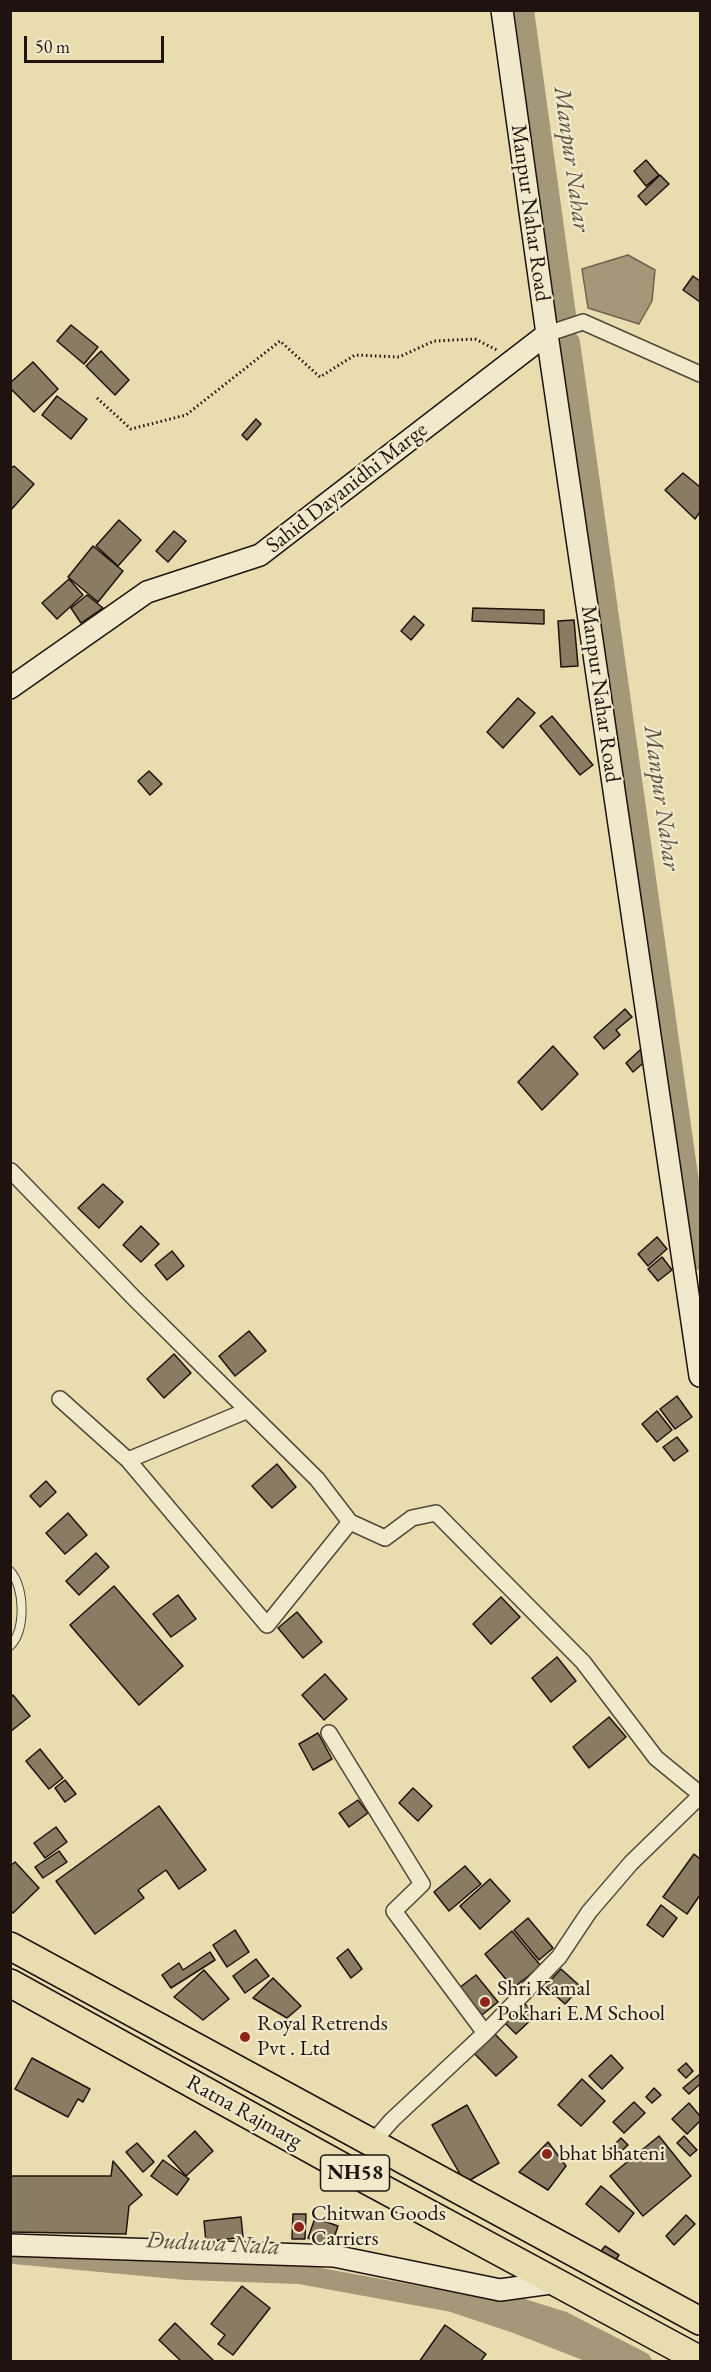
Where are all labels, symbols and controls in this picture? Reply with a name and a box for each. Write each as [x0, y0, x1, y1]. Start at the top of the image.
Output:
scale bar [27, 24, 166, 62]
text: 50 m [35, 35, 70, 58]
water label: Manpur Nahar [547, 85, 595, 233]
street label: Manpur Nahar Road [504, 123, 556, 303]
street label: Sahid Dayanidhi Marge [261, 417, 433, 559]
street label: Manpur Nahar Road [574, 604, 626, 784]
water label: Manpur Nahar [637, 724, 685, 872]
place label: Shri Kamal Pokhari E.M School [497, 1976, 665, 2028]
marker: Shri Kamal Pokhari E.M School [478, 1995, 492, 2009]
place label: Royal Retrends Pvt . Ltd [257, 2011, 388, 2062]
marker: Royal Retrends Pvt . Ltd [238, 2030, 252, 2044]
street label: Ratna Rajmarg [182, 2069, 306, 2155]
place label: bhat bhateni [559, 2141, 665, 2167]
marker: bhat bhateni [540, 2147, 554, 2161]
road number: NH58 [320, 2155, 389, 2191]
place label: Chitwan Goods Carriers [311, 2201, 446, 2252]
marker: Chitwan Goods Carriers [292, 2220, 306, 2234]
water label: Duduwa Nala [145, 2226, 281, 2262]

